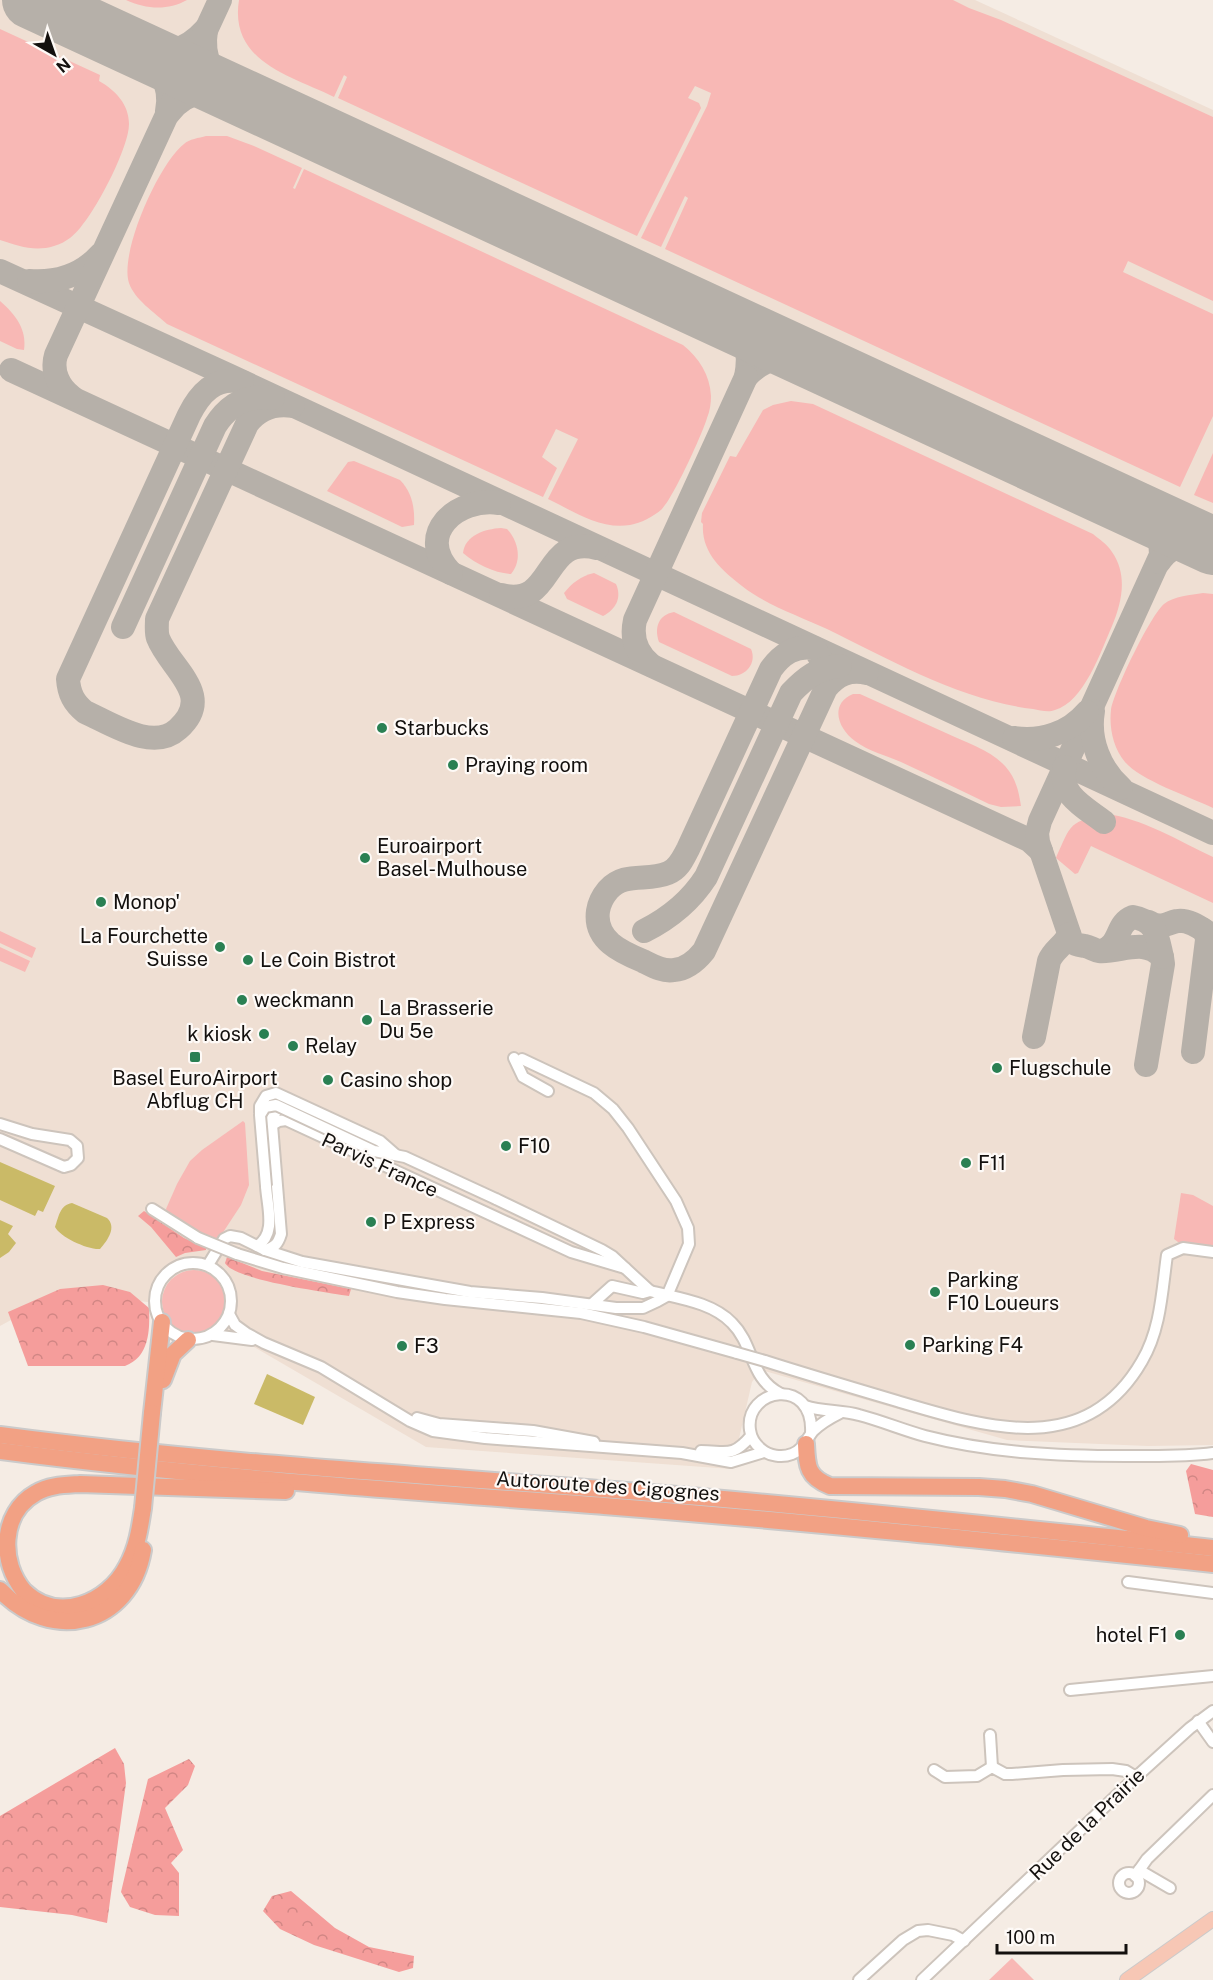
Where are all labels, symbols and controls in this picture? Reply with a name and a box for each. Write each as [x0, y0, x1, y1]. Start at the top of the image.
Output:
north arrow [24, 24, 84, 84]
text: N [52, 54, 74, 76]
place label: Starbucks [394, 716, 489, 740]
marker: Starbucks [375, 721, 389, 735]
place label: Praying room [465, 753, 588, 777]
marker: Praying room [446, 758, 460, 772]
place label: Euroairport Basel-Mulhouse [377, 834, 527, 881]
marker: Euroairport Basel-Mulhouse [358, 851, 372, 865]
place label: Monop' [113, 890, 180, 914]
marker: Monop' [94, 895, 108, 909]
place label: La Fourchette Suisse [80, 924, 208, 971]
marker: La Fourchette Suisse [213, 940, 227, 954]
place label: Le Coin Bistrot [260, 948, 396, 972]
marker: Le Coin Bistrot [241, 953, 255, 967]
place label: weckmann [254, 988, 354, 1012]
marker: weckmann [235, 993, 249, 1007]
place label: La Brasserie Du 5e [379, 996, 494, 1043]
marker: La Brasserie Du 5e [360, 1013, 374, 1027]
place label: k kiosk [187, 1022, 252, 1046]
marker: k kiosk [257, 1027, 271, 1041]
place label: Relay [305, 1034, 357, 1058]
marker: Relay [286, 1039, 300, 1053]
marker: Basel EuroAirport Abflug CH [188, 1050, 202, 1064]
place label: Flugschule [1009, 1056, 1111, 1080]
marker: Flugschule [990, 1061, 1004, 1075]
place label: Basel EuroAirport Abflug CH [112, 1066, 278, 1113]
place label: Casino shop [340, 1068, 452, 1092]
marker: Casino shop [321, 1073, 335, 1087]
street label: Parvis France [318, 1128, 442, 1202]
place label: F10 [518, 1134, 550, 1158]
marker: F10 [499, 1139, 513, 1153]
place label: F11 [978, 1151, 1006, 1175]
marker: F11 [959, 1156, 973, 1170]
place label: P Express [383, 1210, 475, 1234]
marker: P Express [364, 1215, 378, 1229]
place label: Parking F10 Loueurs [947, 1268, 1059, 1315]
marker: Parking F10 Loueurs [928, 1285, 942, 1299]
place label: Parking F4 [922, 1333, 1023, 1357]
place label: F3 [414, 1334, 438, 1358]
marker: Parking F4 [903, 1338, 917, 1352]
marker: F3 [395, 1339, 409, 1353]
street label: Autoroute des Cigognes [496, 1466, 720, 1506]
place label: hotel F1 [1096, 1623, 1168, 1647]
marker: hotel F1 [1173, 1628, 1187, 1642]
street label: Rue de la Prairie [1024, 1763, 1150, 1885]
scale bar [997, 1917, 1126, 1955]
text: 100 m [1006, 1927, 1055, 1948]

